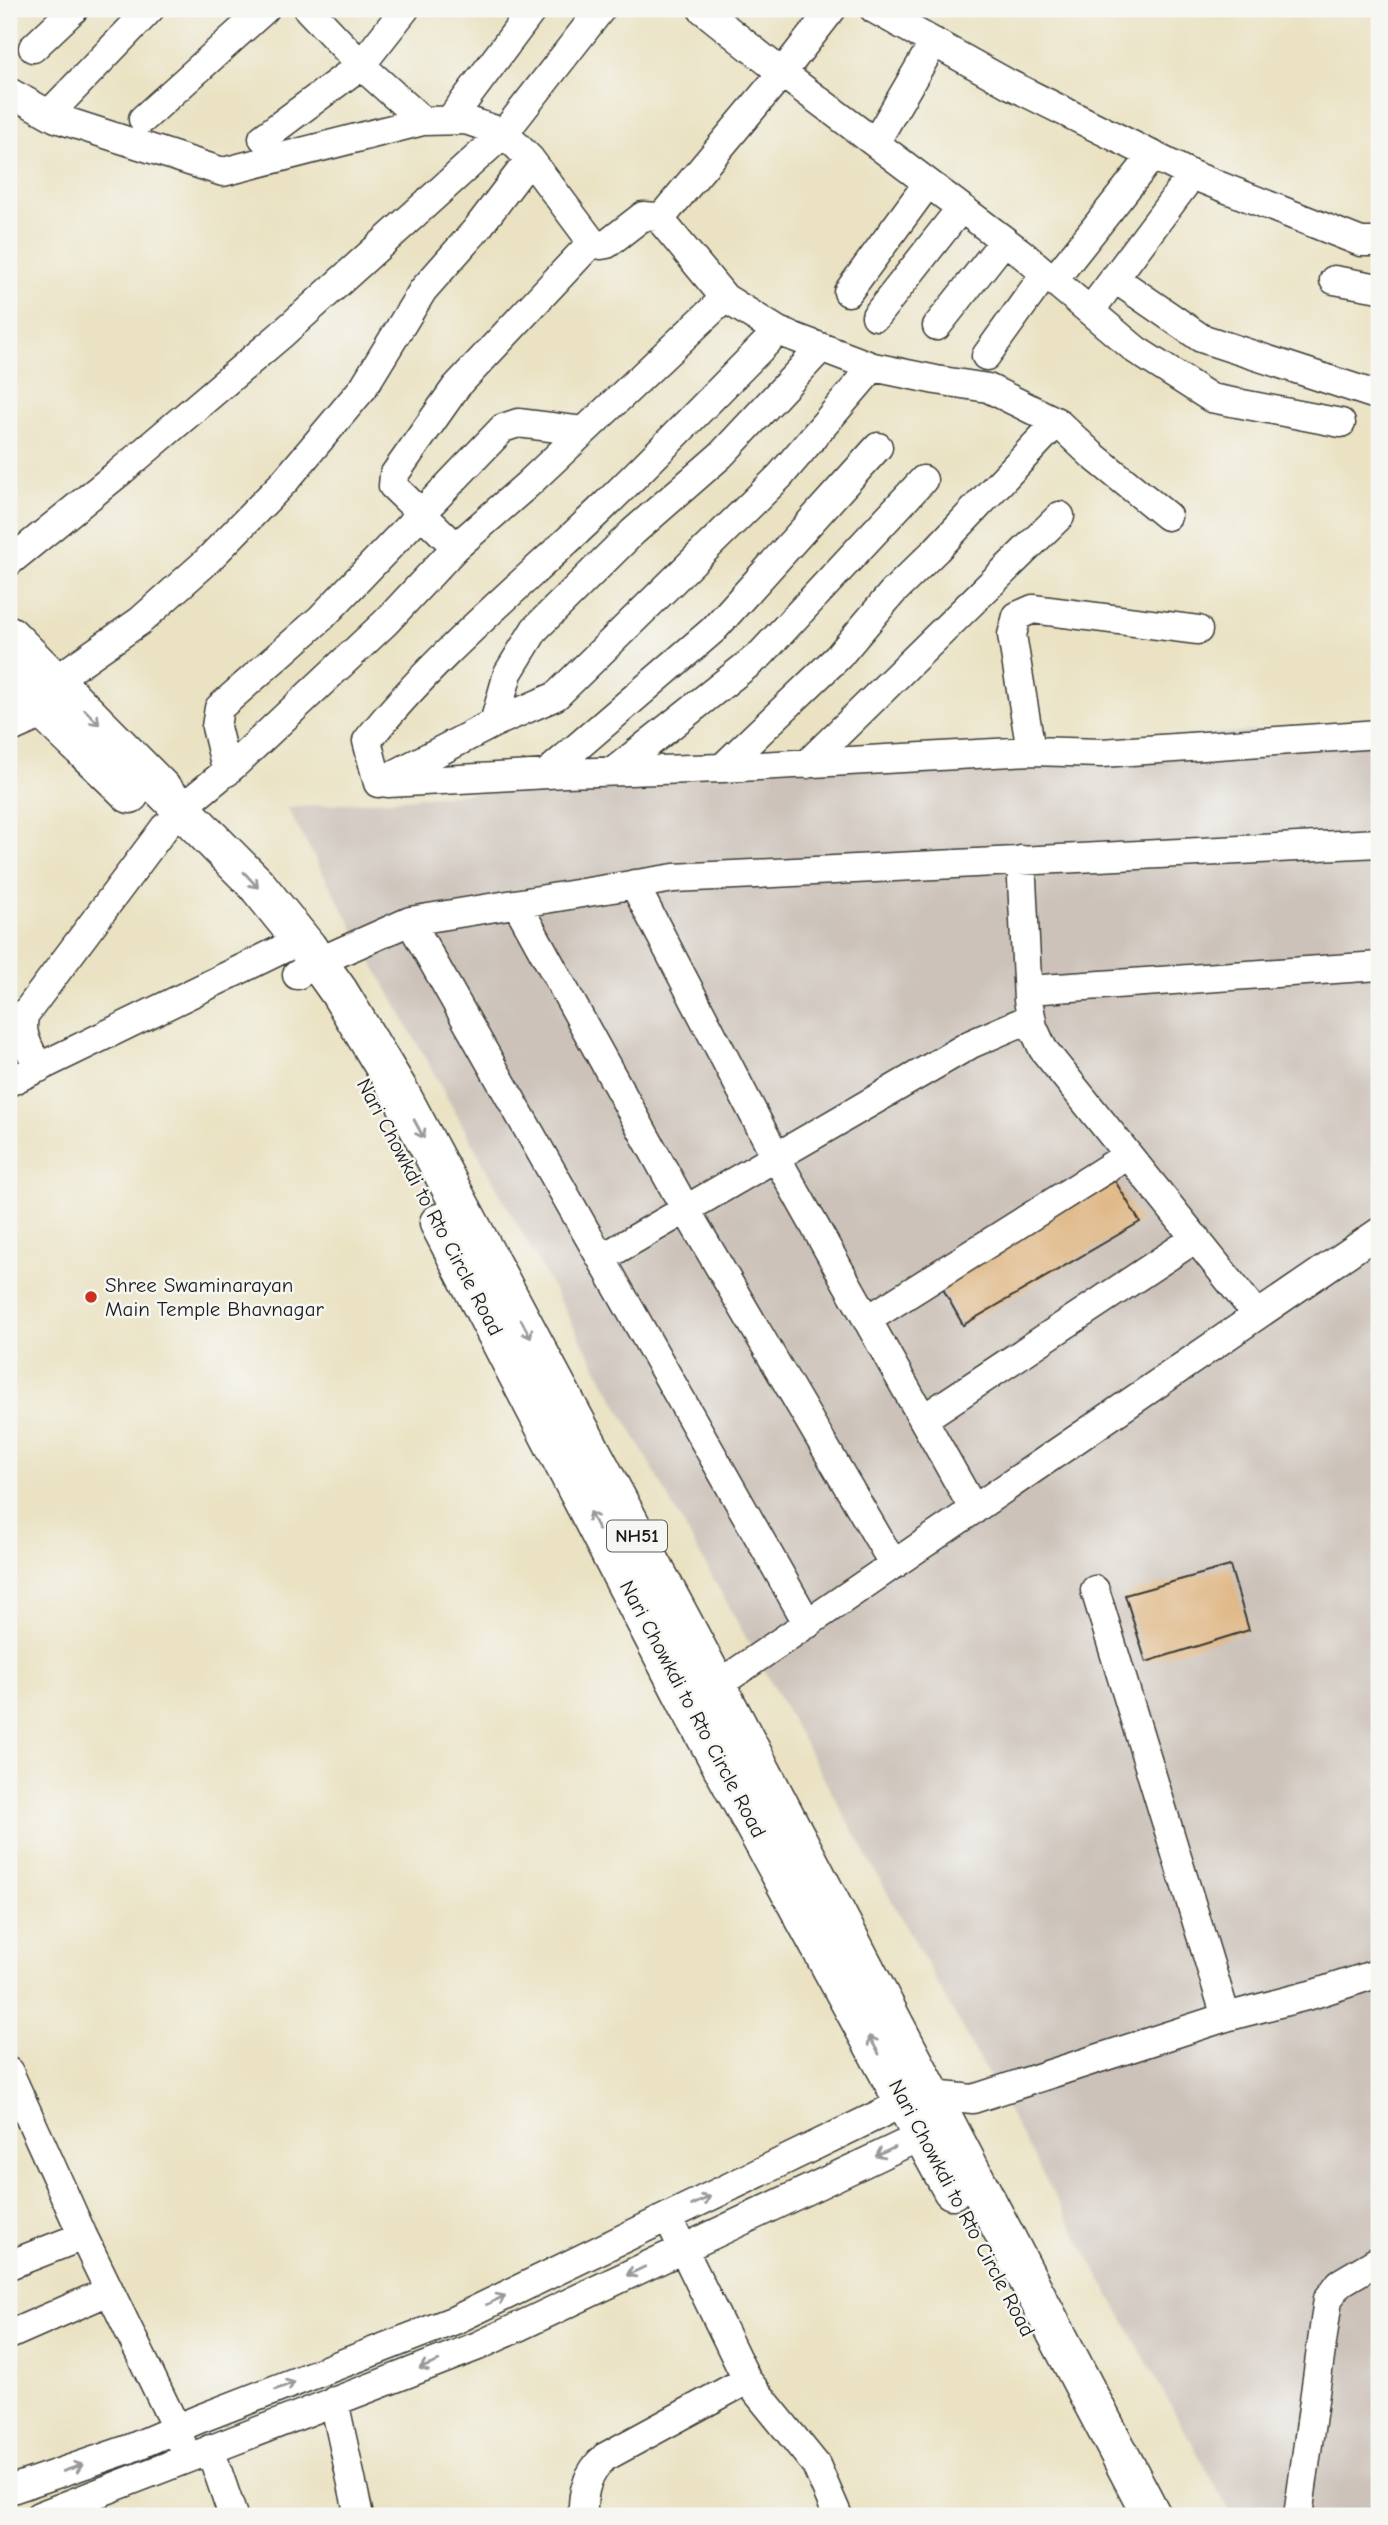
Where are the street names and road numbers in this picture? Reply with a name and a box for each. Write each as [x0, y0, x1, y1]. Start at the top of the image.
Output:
street label: Nari Chowkdi to Rto Circle Road [352, 1074, 508, 1340]
road number: NH51 [607, 1520, 667, 1552]
street label: Nari Chowkdi to Rto Circle Road [615, 1576, 771, 1842]
street label: Nari Chowkdi to Rto Circle Road [884, 2075, 1040, 2341]

